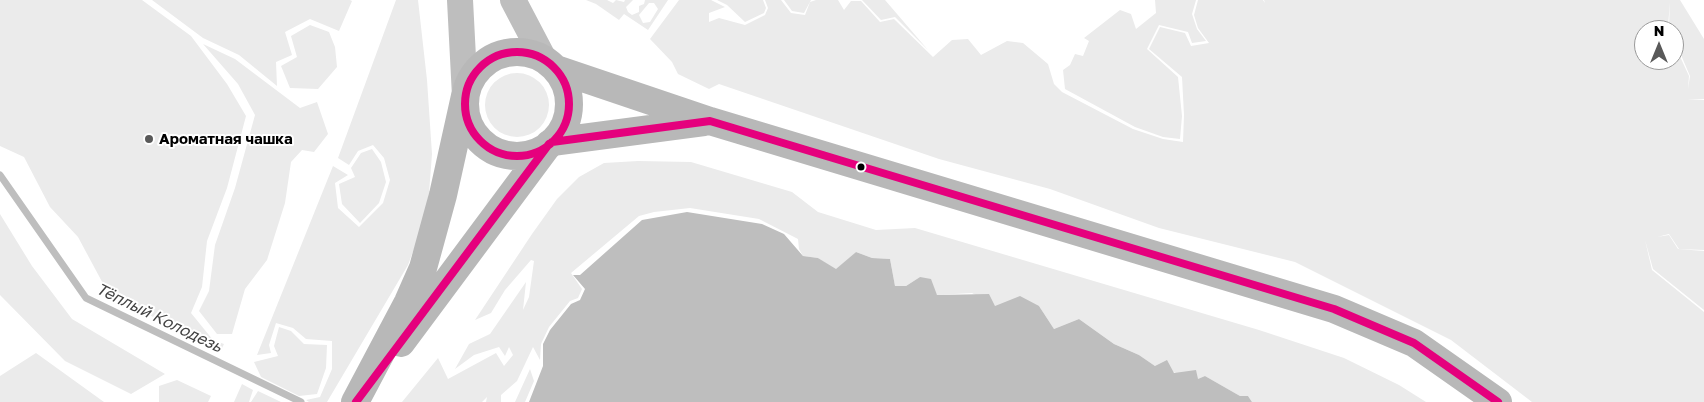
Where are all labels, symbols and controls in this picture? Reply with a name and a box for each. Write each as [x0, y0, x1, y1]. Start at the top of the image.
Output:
north arrow [1634, 20, 1684, 70]
text: N [1654, 22, 1664, 39]
place label: Ароматная чашка [159, 130, 293, 148]
marker: Ароматная чашка [143, 133, 155, 145]
unlabelled marker [856, 162, 866, 172]
water label: Тёплый Колодезь [93, 279, 225, 357]

